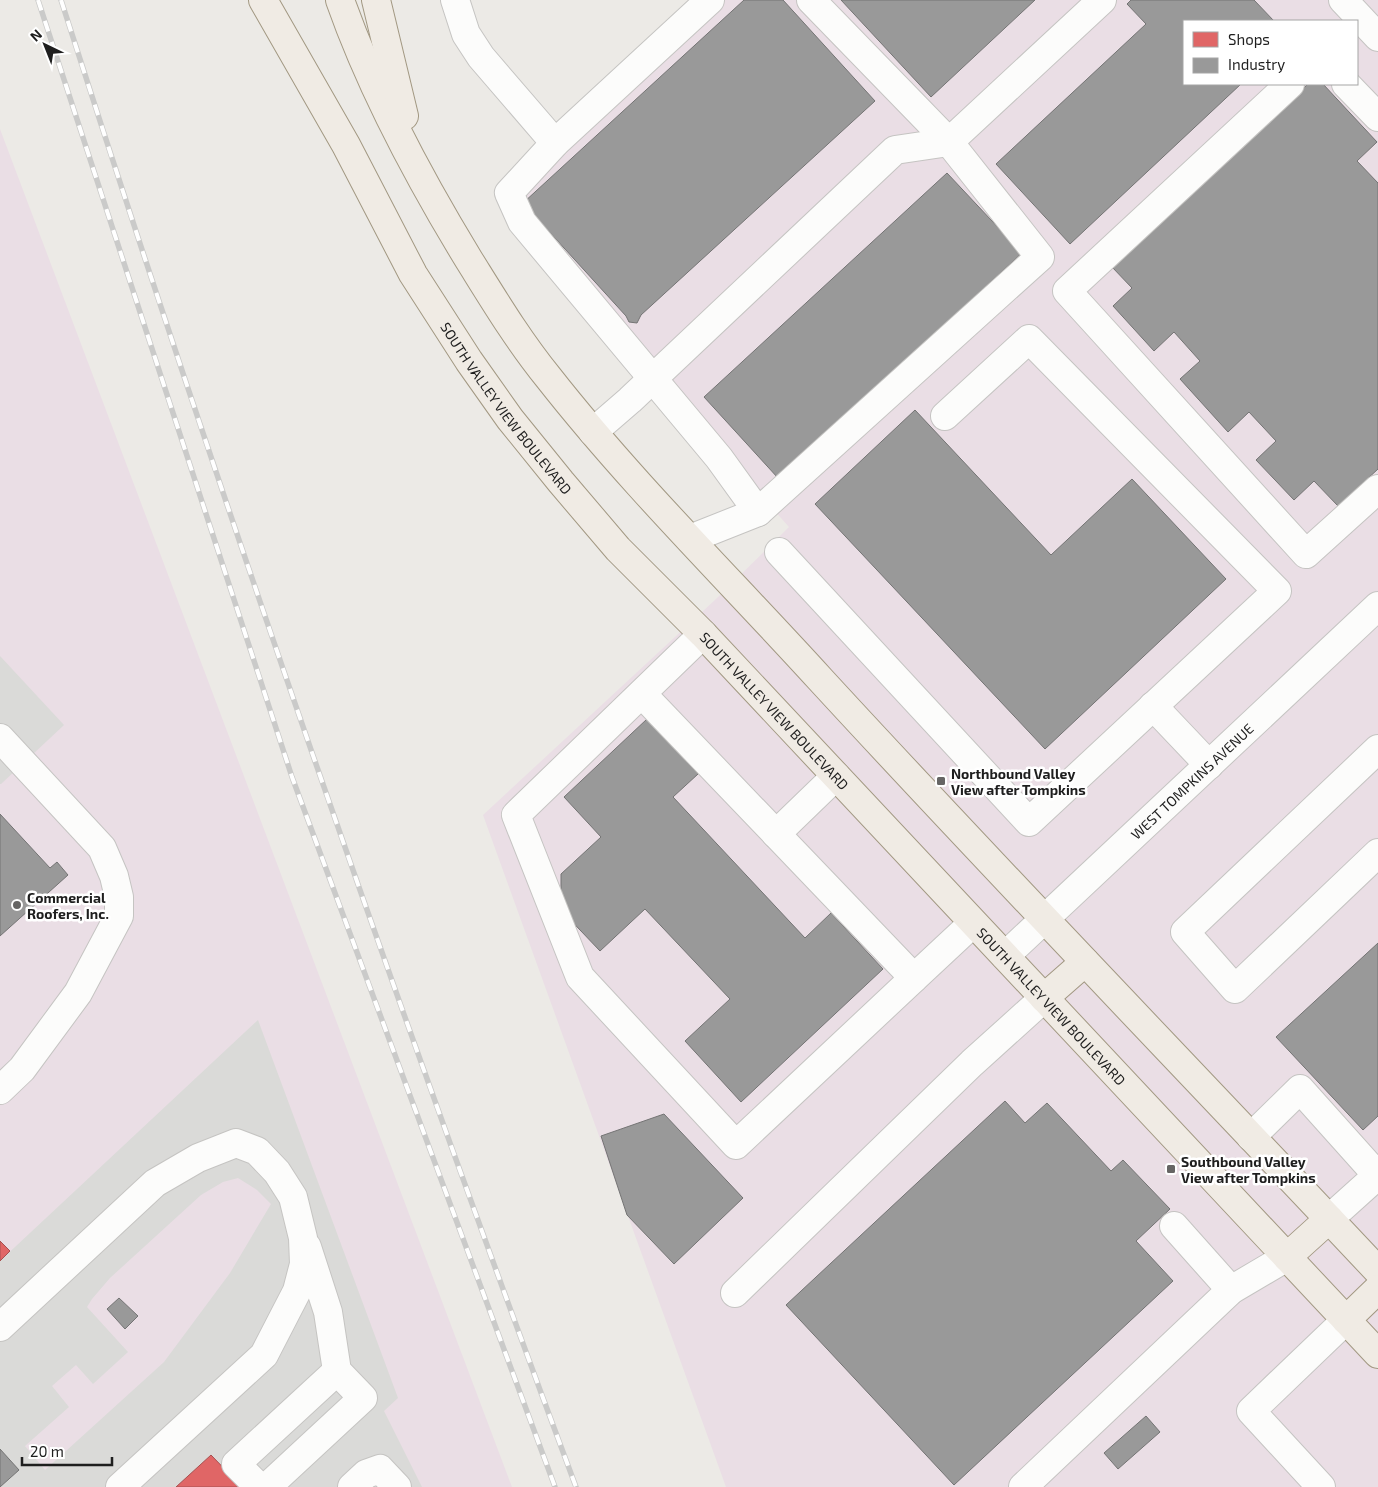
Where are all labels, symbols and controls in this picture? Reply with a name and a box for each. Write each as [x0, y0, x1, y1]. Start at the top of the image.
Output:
north arrow [20, 20, 70, 70]
legend [1183, 20, 1358, 85]
text: N [26, 25, 45, 45]
text: Shops [1228, 30, 1270, 48]
text: Industry [1228, 55, 1285, 73]
street label: SOUTH VALLEY VIEW BOULEVARD [438, 319, 576, 497]
street label: SOUTH VALLEY VIEW BOULEVARD [697, 628, 853, 793]
street label: WEST TOMPKINS AVENUE [1127, 719, 1257, 842]
place label: Northbound Valley View after Tompkins [951, 765, 1086, 798]
marker: Northbound Valley View after Tompkins [935, 775, 947, 787]
place label: Commercial Roofers, Inc. [27, 889, 109, 922]
marker: Commercial Roofers, Inc. [11, 899, 23, 911]
street label: SOUTH VALLEY VIEW BOULEVARD [974, 924, 1130, 1088]
place label: Southbound Valley View after Tompkins [1181, 1153, 1316, 1186]
marker: Southbound Valley View after Tompkins [1165, 1163, 1177, 1175]
scale bar [22, 1434, 112, 1466]
text: 20 m [30, 1442, 64, 1460]

